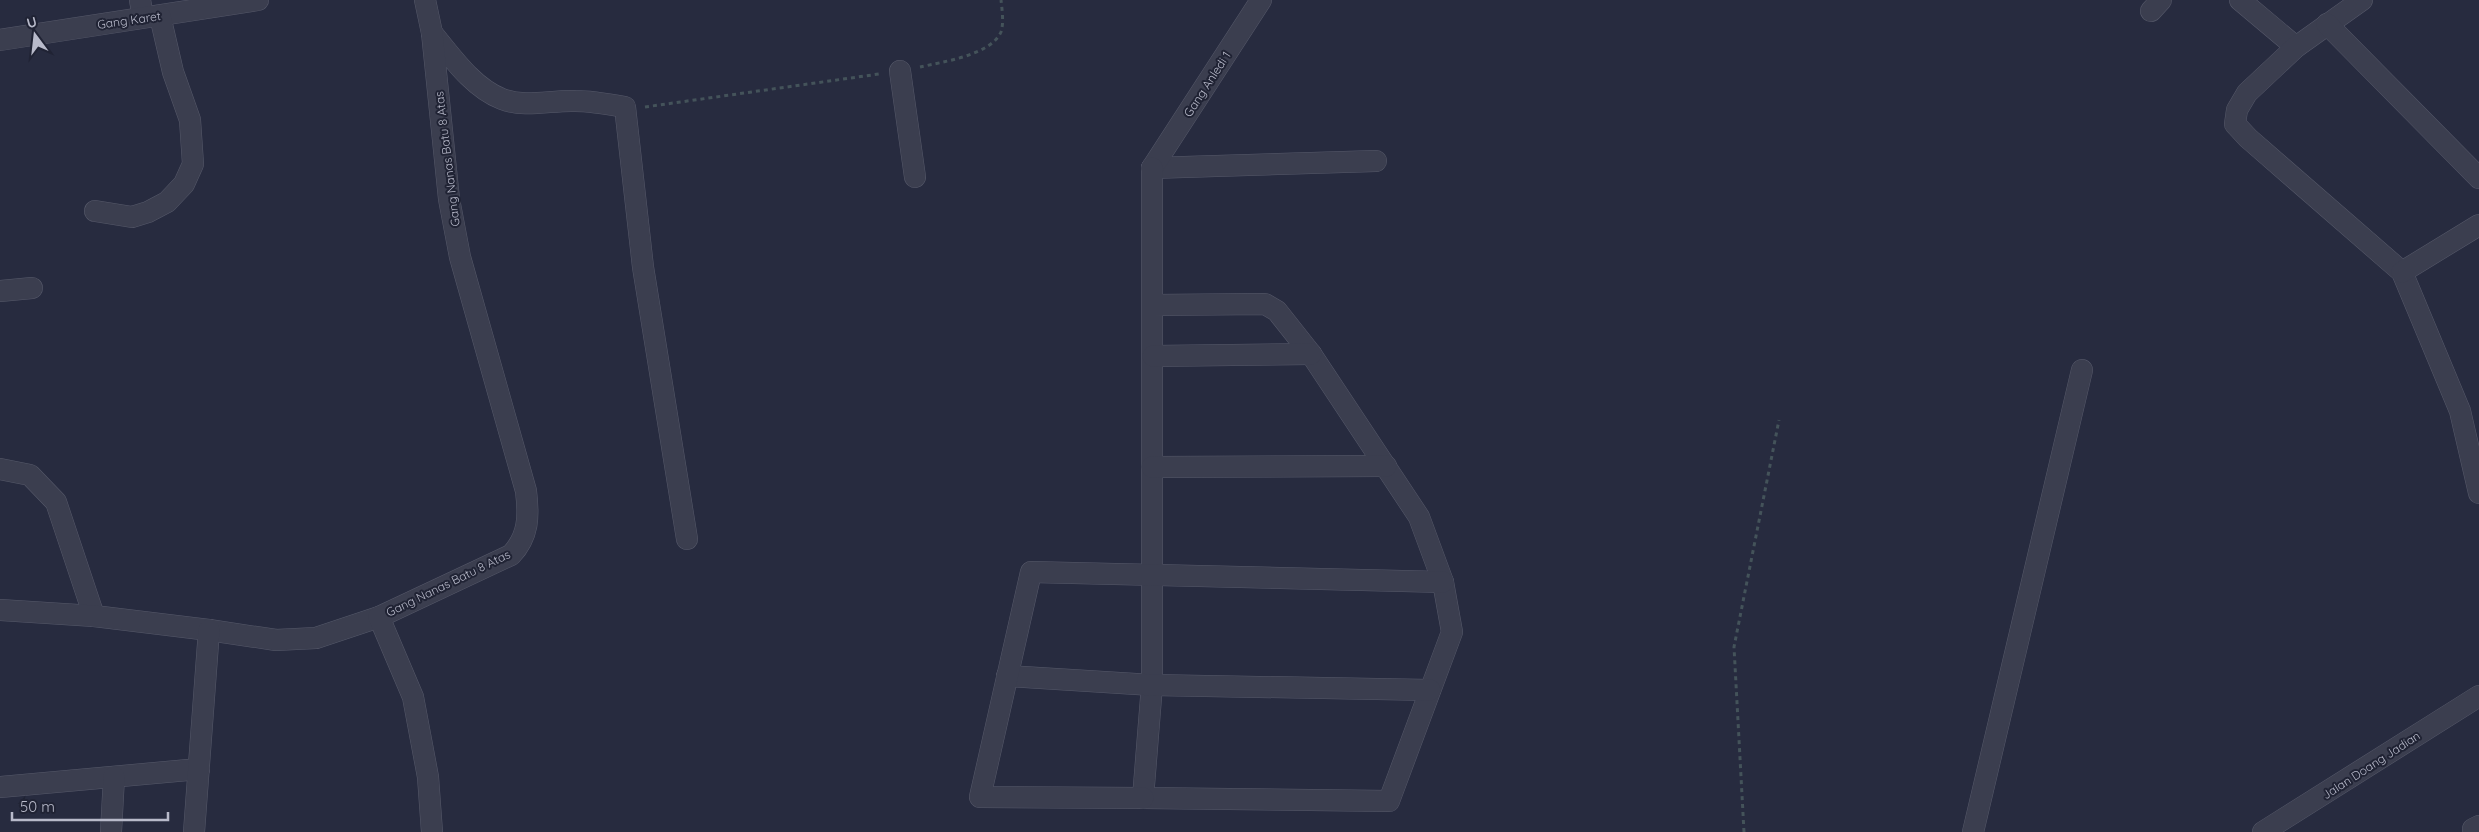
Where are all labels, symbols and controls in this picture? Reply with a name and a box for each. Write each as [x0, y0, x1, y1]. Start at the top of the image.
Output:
street label: Gang Karet [96, 8, 162, 32]
north arrow [10, 10, 60, 60]
text: U [25, 12, 39, 32]
street label: Gang Anledi 1 [1180, 48, 1234, 120]
street label: Gang Nanas Batu 8 Atas [431, 90, 463, 228]
street label: Gang Nanas Batu 8 Atas [383, 546, 513, 620]
street label: Jalan Doang Jadian [2319, 728, 2423, 802]
scale bar [12, 790, 169, 822]
text: 50 m [20, 797, 55, 816]

